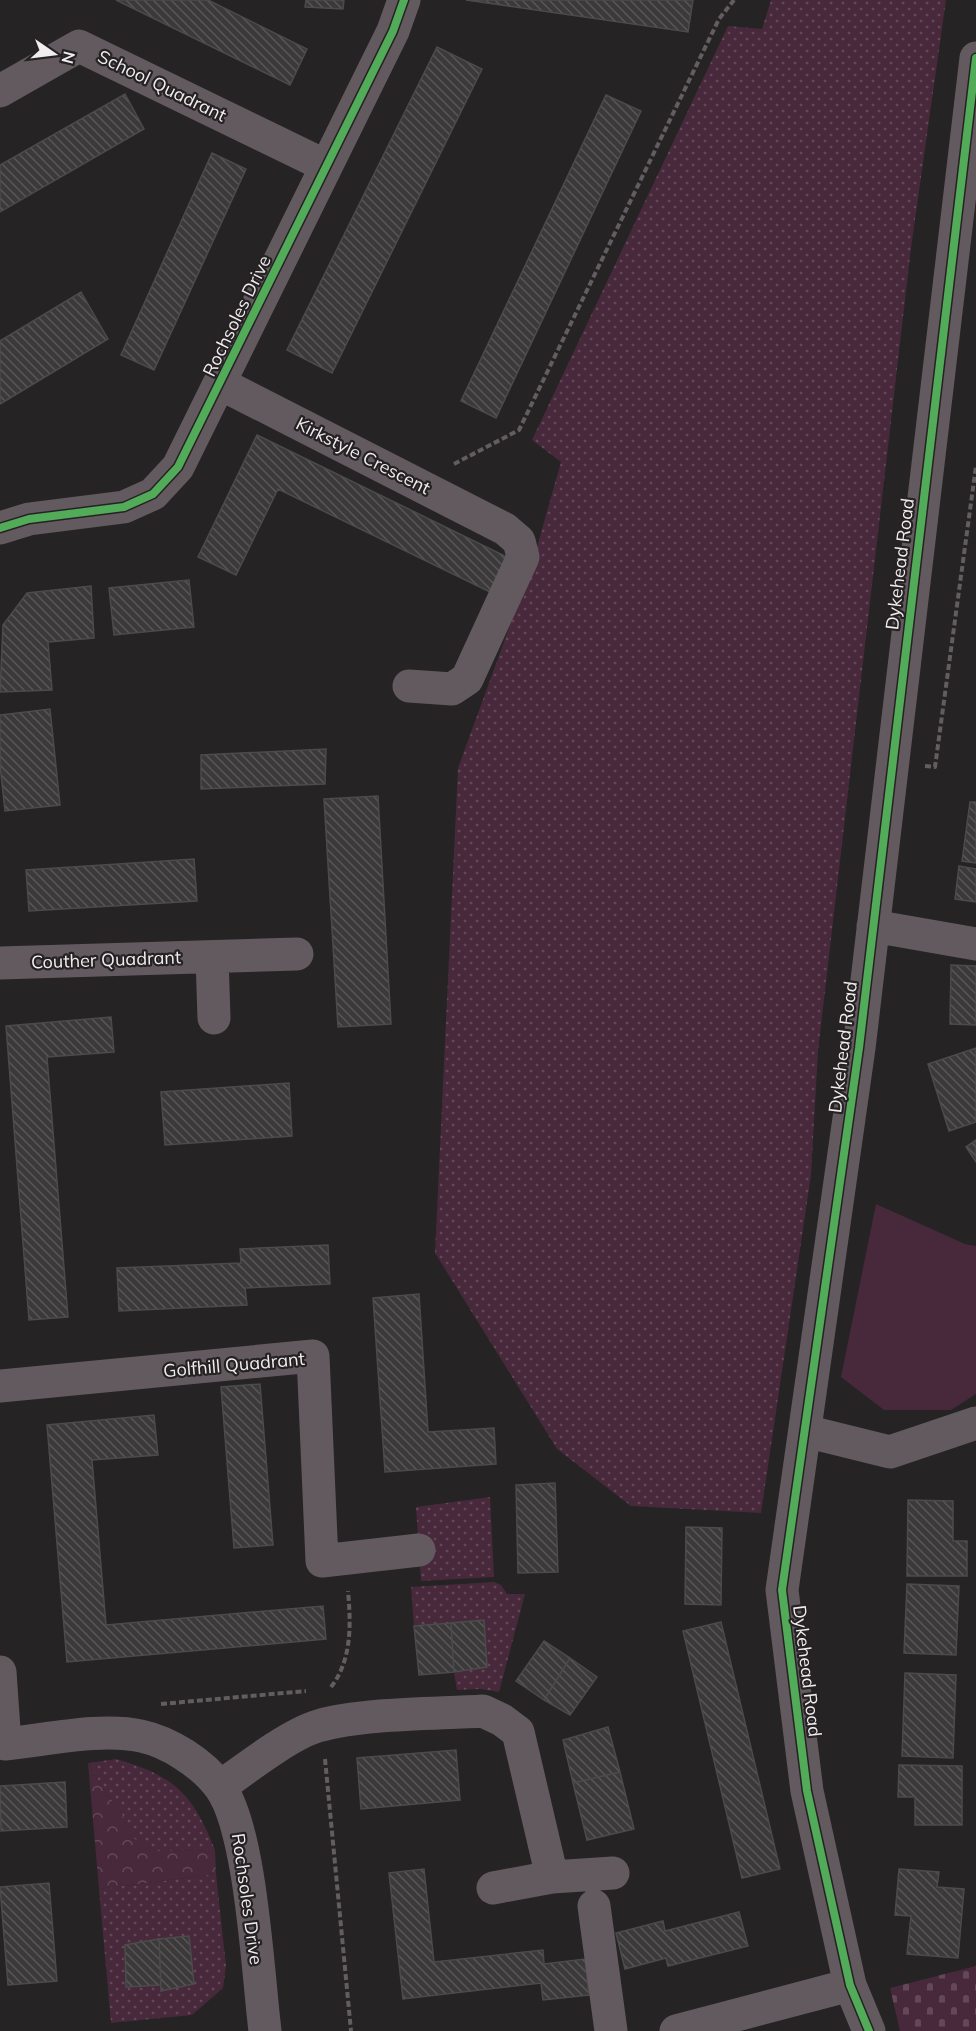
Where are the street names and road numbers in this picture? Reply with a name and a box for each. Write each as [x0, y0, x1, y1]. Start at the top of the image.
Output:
street label: School Quadrant [94, 44, 230, 127]
street label: Rochsoles Drive [197, 251, 276, 380]
street label: Kirkstyle Crescent [292, 412, 434, 499]
street label: Dykehead Road [880, 497, 919, 631]
street label: Couther Quadrant [31, 945, 181, 974]
street label: Dykehead Road [823, 980, 862, 1114]
street label: Golfhill Quadrant [162, 1347, 306, 1382]
street label: Dykehead Road [788, 1604, 827, 1738]
street label: Rochsoles Drive [227, 1832, 268, 1966]

